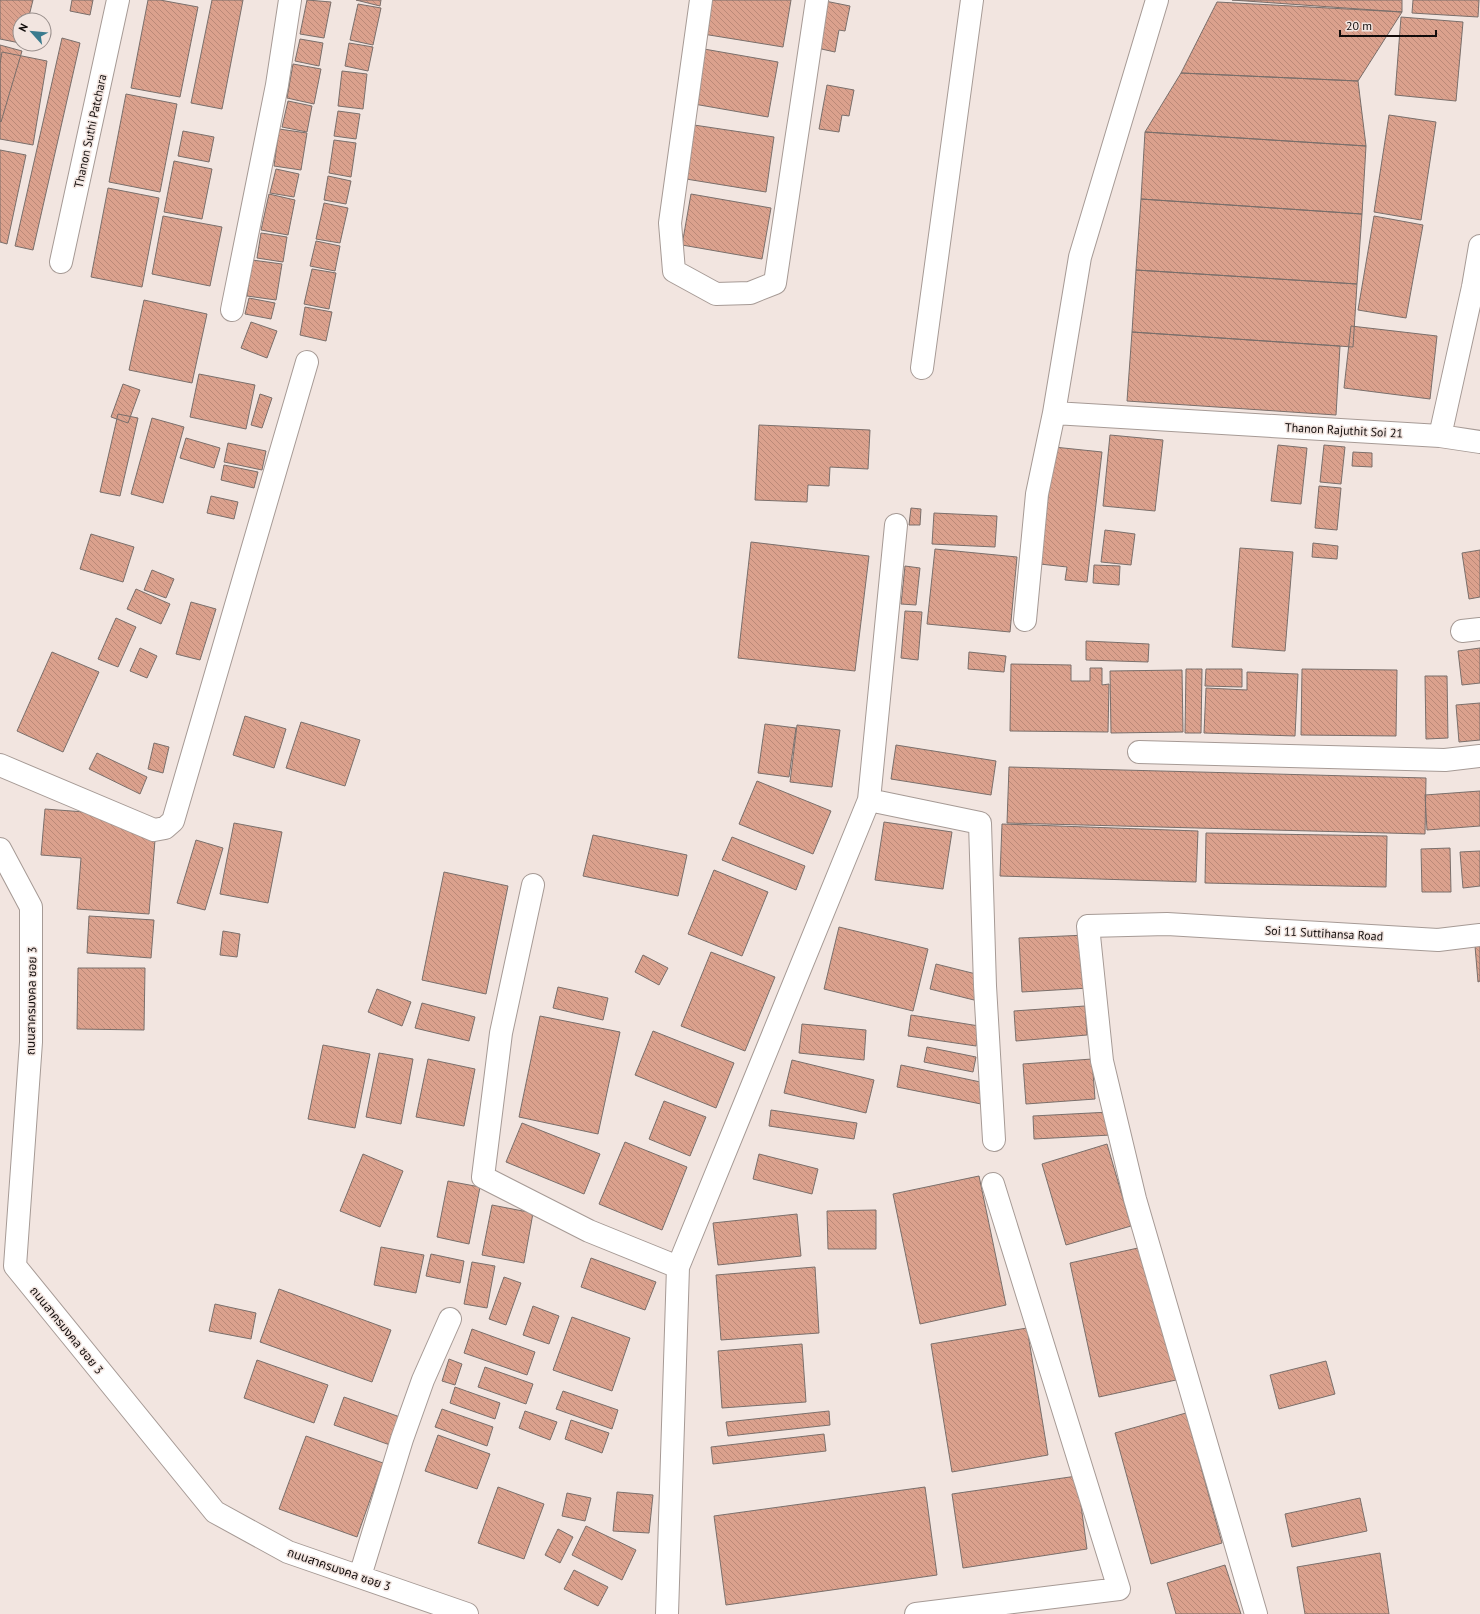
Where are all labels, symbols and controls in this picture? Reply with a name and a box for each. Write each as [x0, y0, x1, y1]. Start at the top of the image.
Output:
north arrow [12, 12, 52, 52]
scale bar [1340, 12, 1436, 38]
text: 20 m [1346, 18, 1372, 33]
text: N [15, 21, 31, 34]
street label: Thanon Suthi Patchara [71, 73, 109, 189]
street label: Thanon Rajuthit Soi 21 [1285, 419, 1403, 441]
street label: Soi 11 Suttihansa Road [1264, 922, 1384, 944]
street label: ถนนสาครมงคล ซอย 3 [23, 947, 39, 1055]
street label: ถนนสาครมงคล ซอย 3 [27, 1283, 107, 1377]
street label: ถนนสาครมงคล ซอย 3 [285, 1544, 393, 1594]

